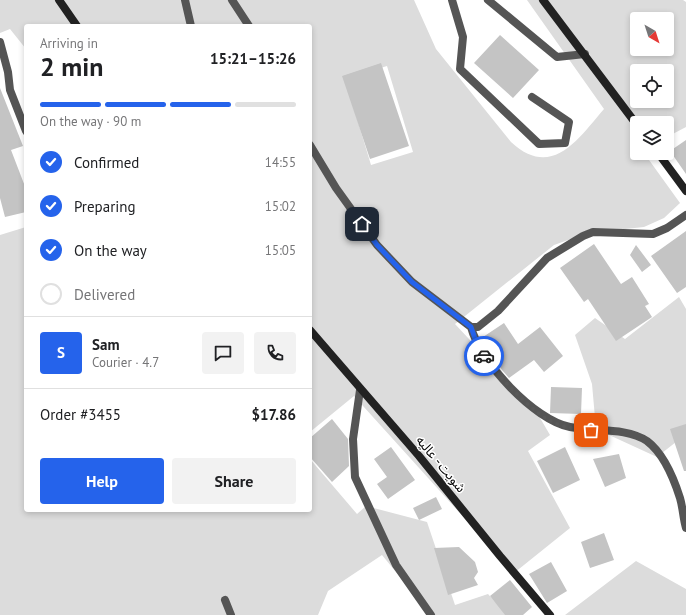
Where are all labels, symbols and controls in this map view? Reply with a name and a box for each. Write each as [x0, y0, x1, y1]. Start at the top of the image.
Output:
north arrow [630, 12, 674, 56]
map controls [630, 12, 674, 160]
text: Arriving in [40, 35, 98, 52]
text: 15:21–15:26 [210, 49, 296, 68]
text: 2 min [40, 50, 103, 83]
button: locate [630, 64, 674, 108]
text: On the way · 90 m [40, 113, 141, 130]
button: layers [630, 116, 674, 160]
icon: check [40, 151, 62, 173]
text: Confirmed [74, 153, 139, 172]
text: 14:55 [265, 154, 296, 171]
icon: check [40, 195, 62, 217]
text: Preparing [74, 197, 136, 216]
text: 15:02 [265, 198, 296, 215]
pin [345, 207, 379, 241]
icon: home [351, 213, 373, 235]
icon: check [40, 239, 62, 261]
text: On the way [74, 241, 147, 260]
text: 15:05 [265, 242, 296, 259]
text: Delivered [74, 285, 135, 304]
button: chat [202, 332, 244, 374]
button: phone [254, 332, 296, 374]
text: Sam [92, 335, 119, 354]
courier [464, 336, 504, 376]
text: S [57, 343, 65, 362]
icon: car [473, 345, 495, 367]
text: Courier · 4.7 [92, 354, 159, 371]
text: Order #3455 [40, 405, 121, 424]
text: $17.86 [252, 405, 296, 424]
pin [574, 413, 608, 447]
icon: bag [580, 419, 602, 441]
street label: شويت - عاليه [412, 432, 470, 496]
button: Help [40, 458, 164, 504]
button: Share [172, 458, 296, 504]

